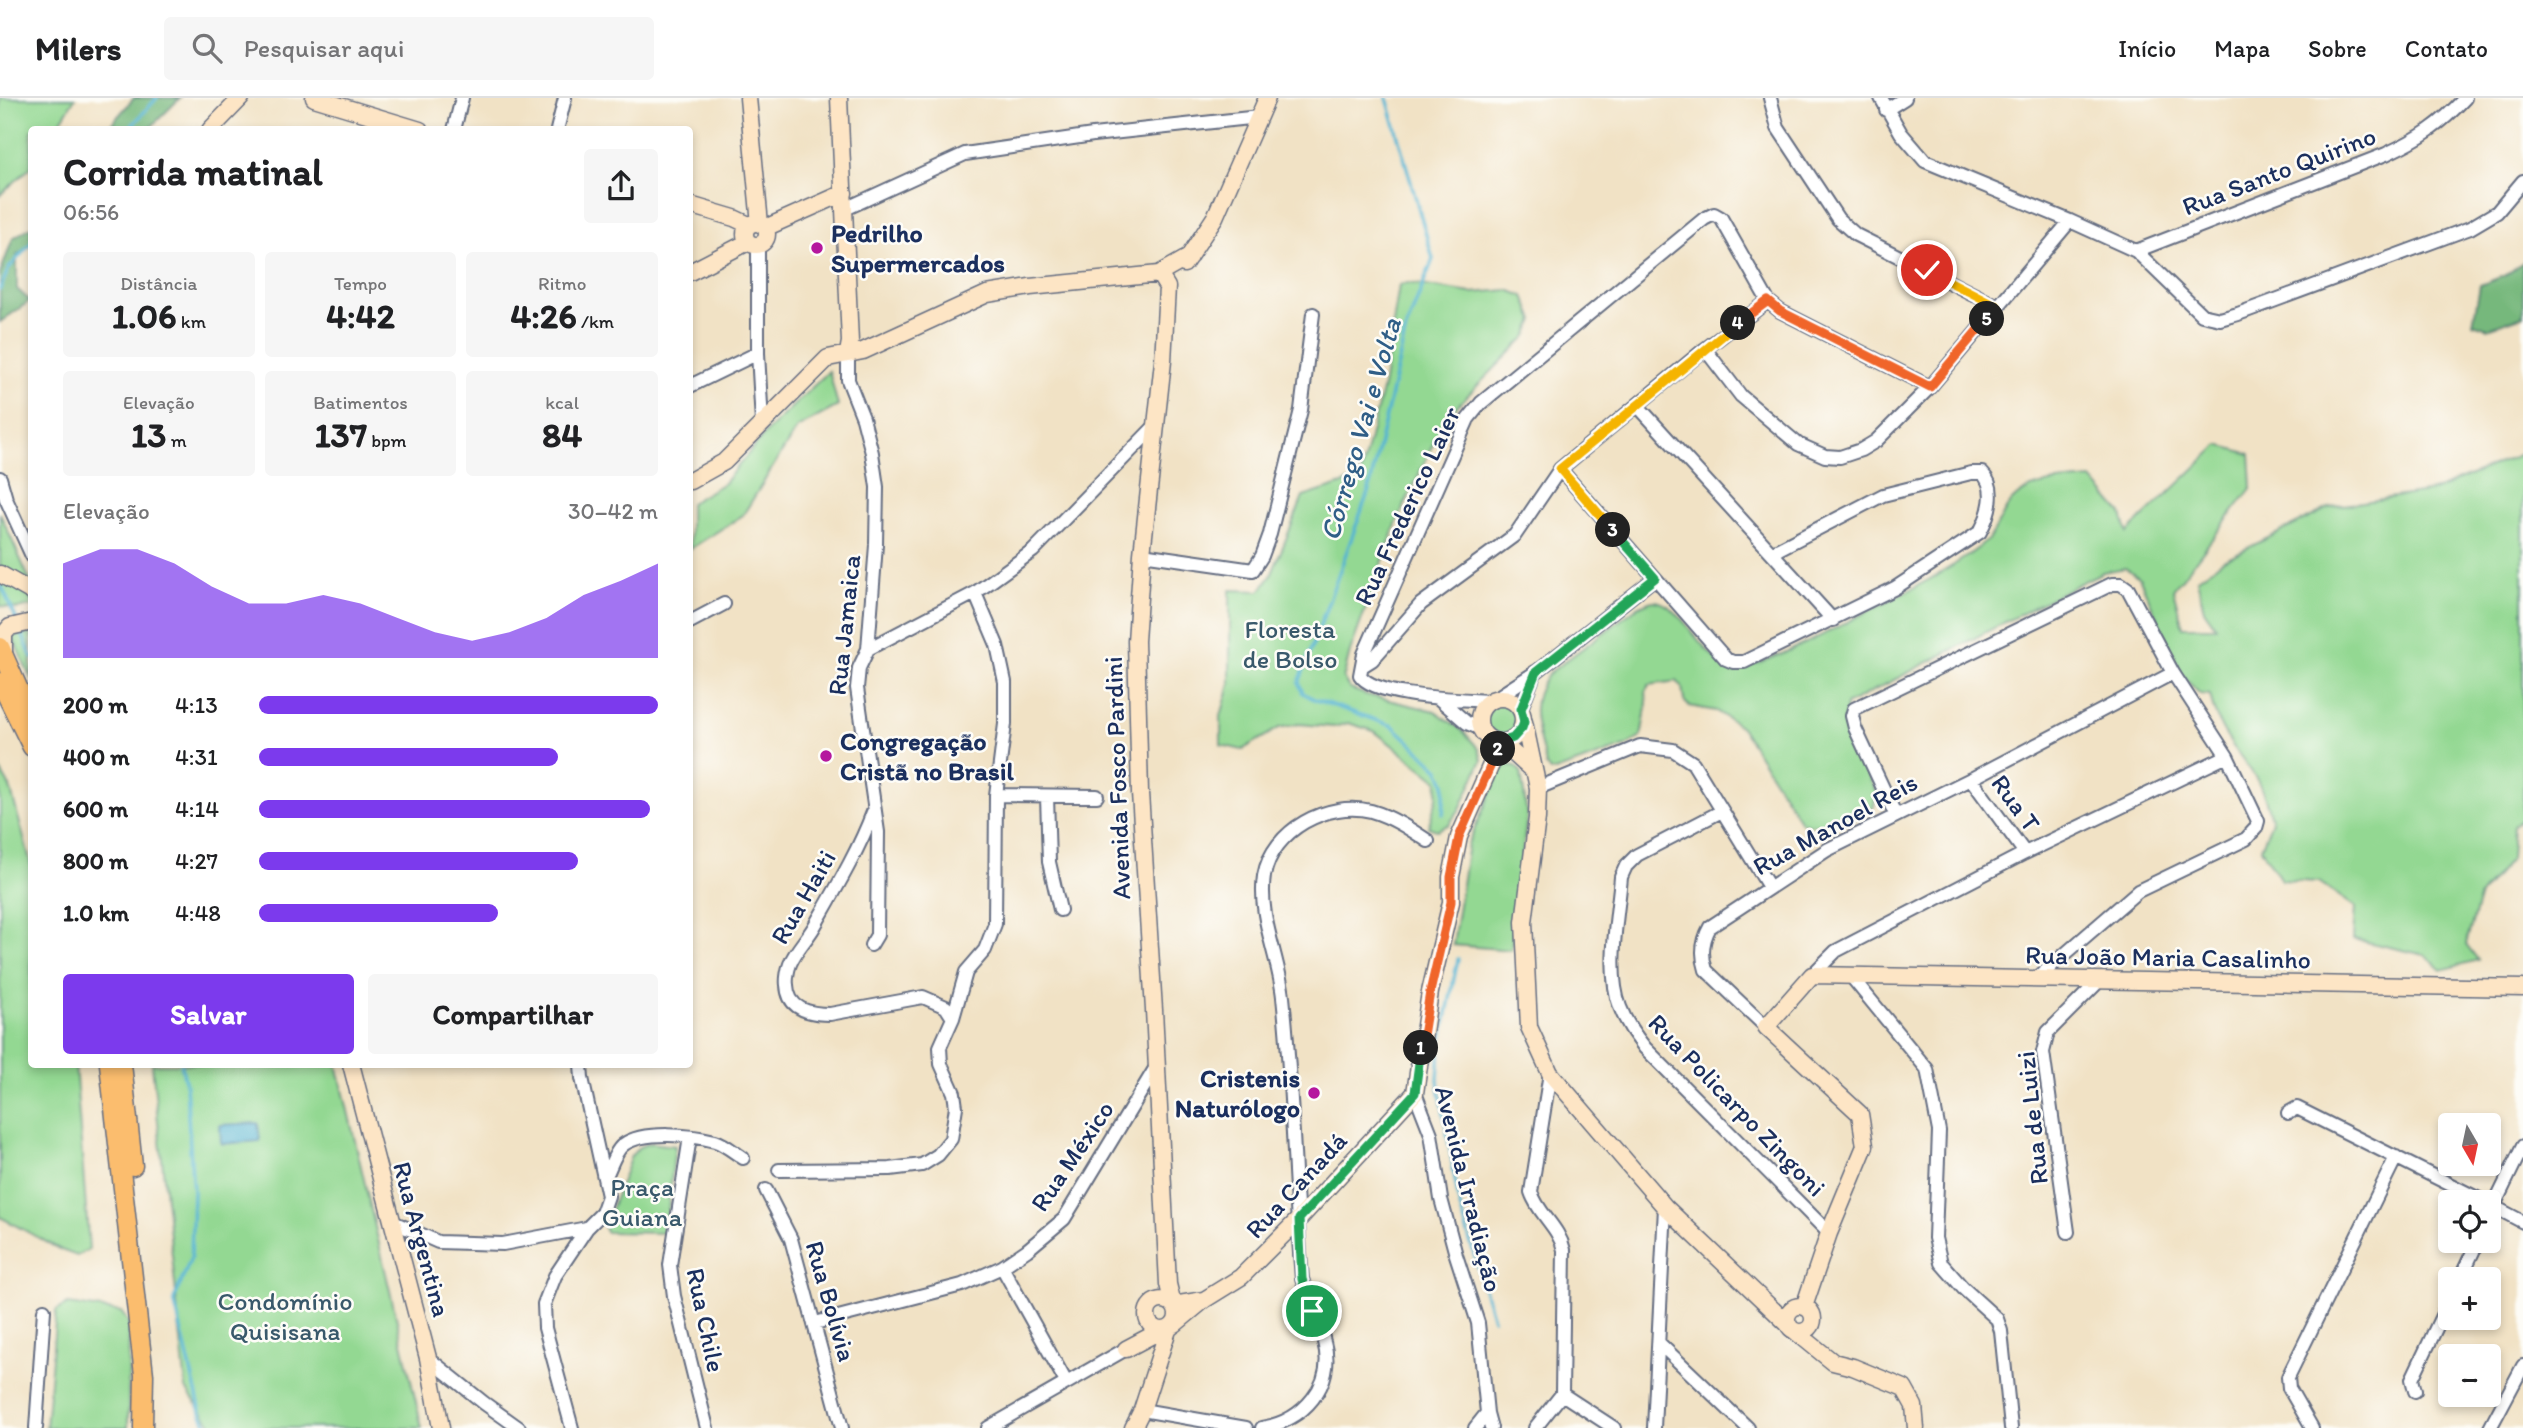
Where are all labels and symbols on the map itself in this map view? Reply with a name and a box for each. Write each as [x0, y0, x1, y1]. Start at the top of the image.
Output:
street label: Rua Santo Quirino [2178, 119, 2380, 223]
place label: Pedrilho Supermercados [831, 217, 1005, 279]
marker: Pedrilho Supermercados [809, 240, 825, 256]
pin [1897, 240, 1957, 300]
pin: 5 [1969, 302, 2004, 336]
pin: 4 [1720, 306, 1756, 341]
water label: Córrego Vai e Volta [1312, 313, 1408, 544]
street label: Rua Frederico Laier [1347, 401, 1467, 611]
pin: 3 [1596, 512, 1630, 548]
street label: Rua Jamaica [821, 552, 867, 697]
park label: Floresta de Bolso [1243, 613, 1337, 675]
street label: Avenida Fosco Pardini [1097, 656, 1137, 900]
place label: Congregação Cristã no Brasil [840, 725, 1014, 787]
pin: 2 [1480, 732, 1516, 766]
marker: Congregação Cristã no Brasil [818, 748, 834, 764]
street label: Rua Manoel Reis [1747, 766, 1923, 882]
street label: Rua T [1984, 768, 2048, 838]
street label: Rua Haiti [763, 844, 843, 950]
street label: Rua João Maria Casalinho [2025, 939, 2311, 975]
street label: Rua Policarpo Zingoni [1642, 1007, 1832, 1203]
pin: 1 [1404, 1030, 1438, 1066]
street label: Rua de Luizi [2009, 1050, 2055, 1186]
place label: Cristenis Naturólogo [1175, 1062, 1300, 1124]
street label: Avenida Irradiação [1428, 1083, 1510, 1295]
marker: Cristenis Naturólogo [1306, 1085, 1322, 1101]
street label: Rua México [1023, 1095, 1121, 1217]
north arrow [2438, 1113, 2501, 1176]
street label: Rua Canadá [1238, 1125, 1354, 1245]
street label: Rua Argentina [386, 1158, 458, 1320]
park label: Praça Guiana [602, 1171, 683, 1233]
street label: Rua Bolívia [799, 1237, 864, 1365]
street label: Rua Chile [679, 1265, 733, 1375]
pin [1282, 1281, 1342, 1341]
park label: Condomínio Quisisana [218, 1285, 353, 1347]

